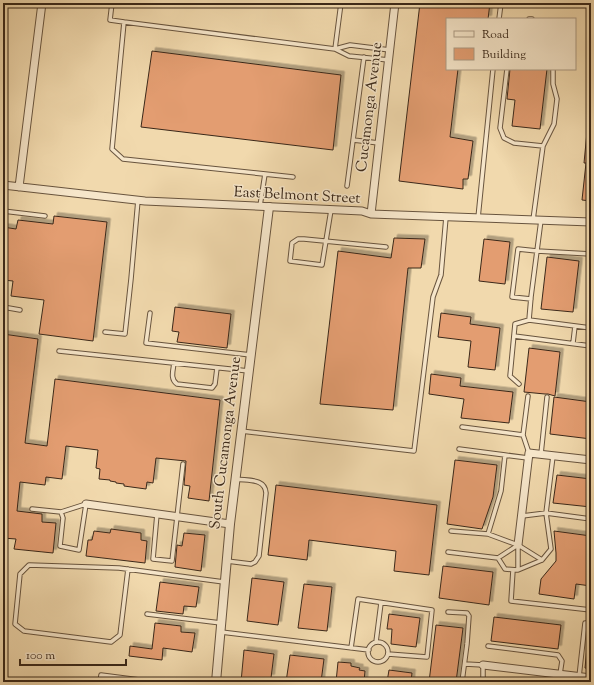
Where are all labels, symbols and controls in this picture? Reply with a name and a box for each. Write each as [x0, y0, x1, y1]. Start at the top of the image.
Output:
legend [446, 18, 576, 70]
text: Road [482, 26, 509, 44]
street label: Cucamonga Avenue [352, 41, 388, 173]
text: Building [482, 46, 526, 64]
street label: East Belmont Street [233, 182, 361, 210]
street label: South Cucamonga Avenue [205, 355, 247, 531]
scale bar [20, 641, 126, 667]
text: 100 m [26, 647, 55, 665]

